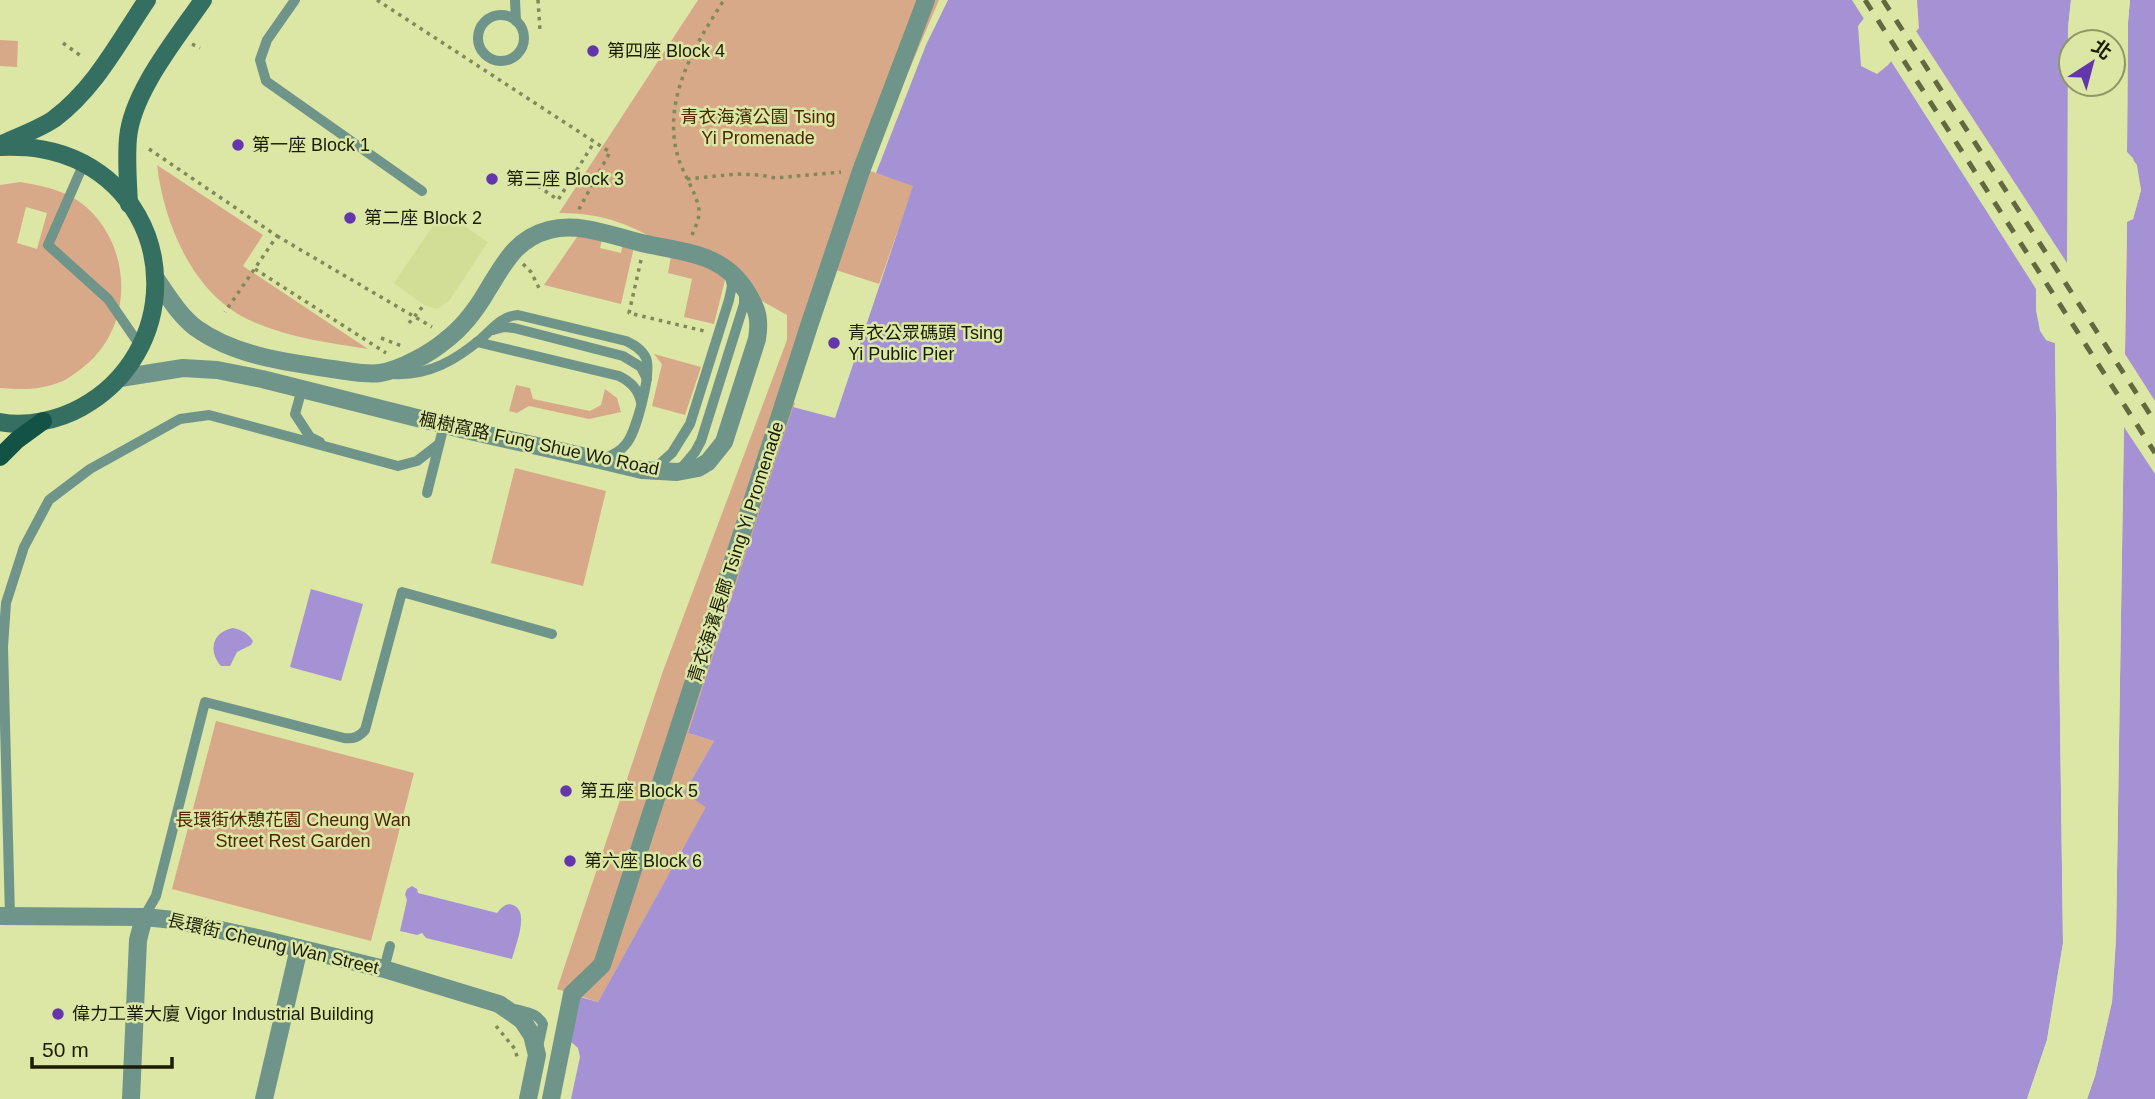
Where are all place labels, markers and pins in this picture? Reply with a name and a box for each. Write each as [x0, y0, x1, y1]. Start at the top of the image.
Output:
place label: 第四座 Block 4 [607, 41, 725, 61]
marker: 第四座 Block 4 [585, 43, 601, 59]
place label: 第一座 Block 1 [252, 135, 370, 155]
marker: 第一座 Block 1 [230, 137, 246, 153]
place label: 第三座 Block 3 [506, 169, 624, 189]
marker: 第三座 Block 3 [484, 171, 500, 187]
place label: 第二座 Block 2 [364, 208, 482, 228]
marker: 第二座 Block 2 [342, 210, 358, 226]
place label: 青衣公眾碼頭 Tsing Yi Public Pier [848, 323, 1003, 364]
marker: 青衣公眾碼頭 Tsing Yi Public Pier [826, 335, 842, 351]
place label: 第五座 Block 5 [580, 781, 698, 801]
marker: 第五座 Block 5 [558, 783, 574, 799]
place label: 第六座 Block 6 [584, 851, 702, 871]
marker: 第六座 Block 6 [562, 853, 578, 869]
place label: 偉力工業大廈 Vigor Industrial Building [72, 1004, 374, 1024]
marker: 偉力工業大廈 Vigor Industrial Building [50, 1006, 66, 1022]

